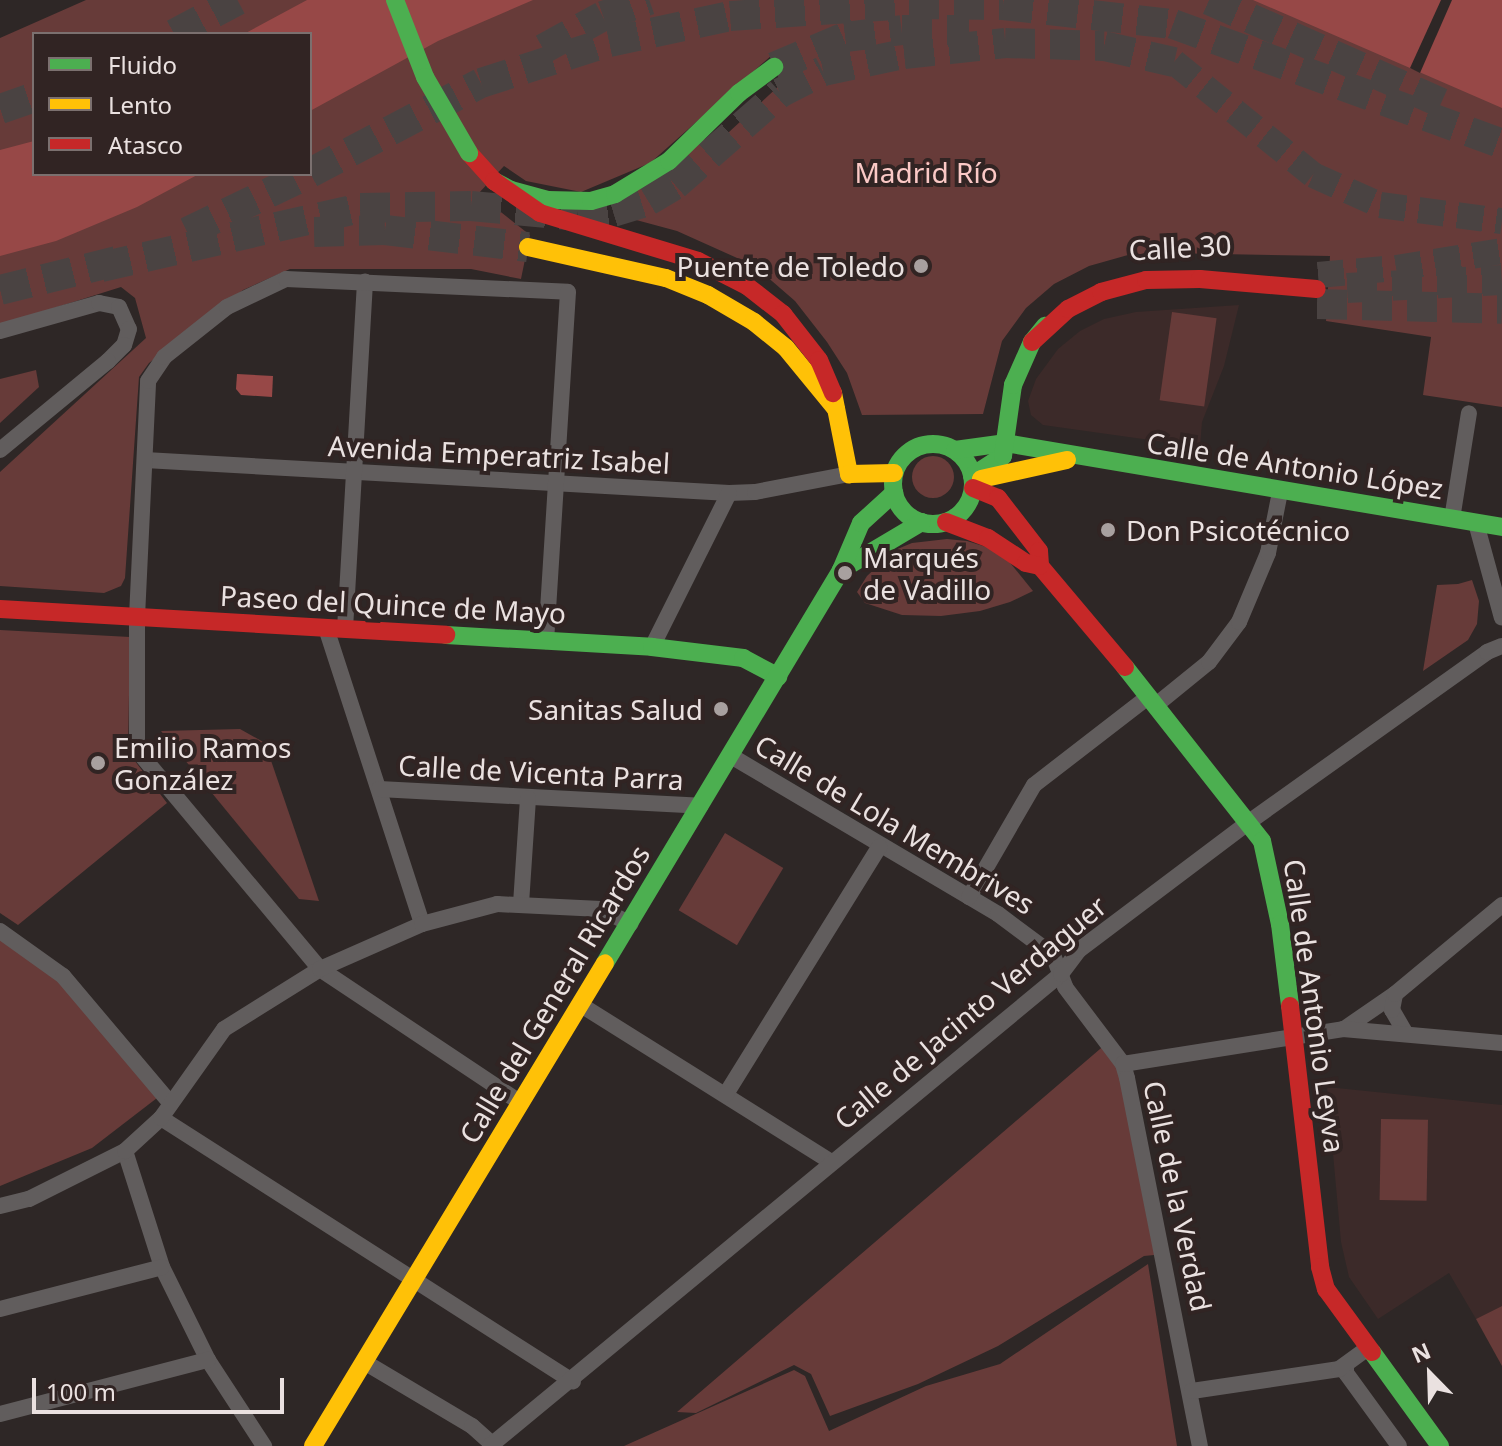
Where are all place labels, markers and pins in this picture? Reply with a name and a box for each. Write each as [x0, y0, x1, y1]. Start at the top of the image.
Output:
place label: Puente de Toledo [676, 249, 905, 283]
marker: Puente de Toledo [912, 257, 930, 275]
place label: Don Psicotécnico [1126, 513, 1350, 547]
marker: Don Psicotécnico [1097, 519, 1119, 541]
place label: Marqués de Vadillo [863, 540, 991, 606]
marker: Marqués de Vadillo [834, 562, 856, 584]
place label: Sanitas Salud [528, 692, 703, 726]
marker: Sanitas Salud [710, 698, 732, 720]
place label: Emilio Ramos González [114, 730, 291, 796]
marker: Emilio Ramos González [89, 754, 107, 772]

